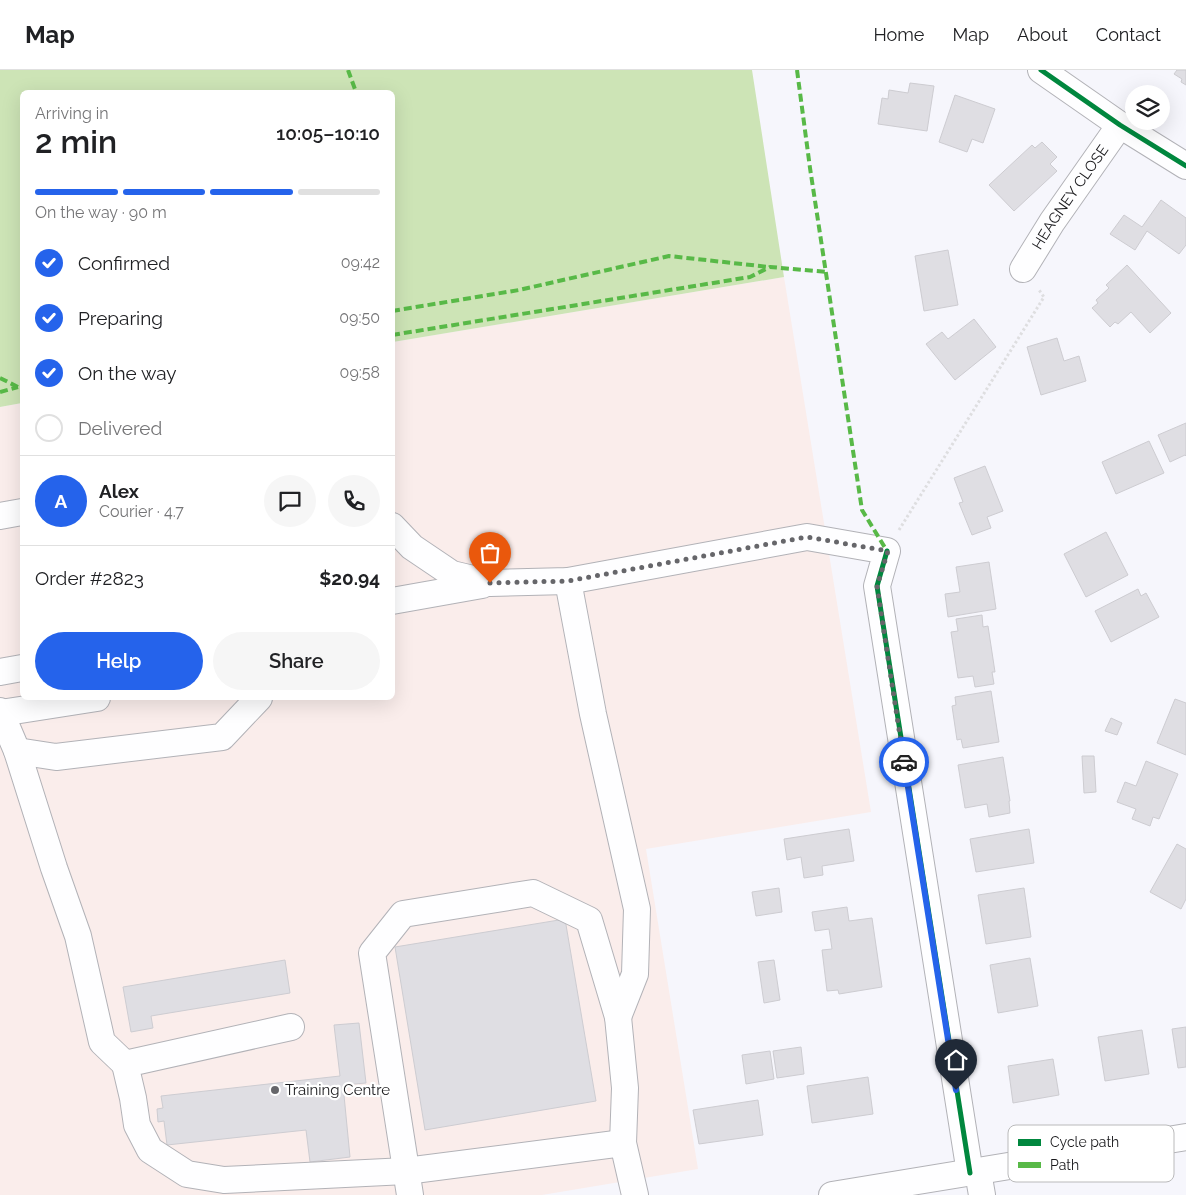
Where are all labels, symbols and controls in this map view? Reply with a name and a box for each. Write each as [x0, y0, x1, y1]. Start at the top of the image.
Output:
text: Map [25, 20, 75, 49]
text: Home [873, 24, 924, 45]
text: Map [952, 24, 989, 45]
text: About [1017, 24, 1068, 45]
text: Contact [1096, 24, 1161, 45]
map controls [1125, 85, 1170, 130]
button: layers [1125, 85, 1170, 130]
text: Arriving in [35, 104, 109, 123]
text: 10:05–10:10 [276, 122, 380, 144]
text: 2 min [35, 123, 117, 160]
street label: HEAGNEY CLOSE [1028, 141, 1112, 253]
text: On the way · 90 m [35, 203, 167, 222]
icon: check [35, 249, 63, 277]
text: Confirmed [78, 252, 170, 274]
text: 09:42 [341, 253, 380, 272]
icon: check [35, 304, 63, 332]
text: Preparing [78, 307, 163, 329]
text: 09:50 [339, 308, 380, 327]
icon: check [35, 359, 63, 387]
text: On the way [78, 362, 177, 384]
text: 09:58 [340, 363, 380, 382]
text: Delivered [78, 417, 162, 439]
button: chat [264, 475, 316, 527]
button: phone [328, 475, 380, 527]
text: Alex [99, 480, 139, 502]
text: A [55, 490, 67, 512]
text: Courier · 4.7 [99, 502, 184, 521]
pin [469, 532, 511, 583]
icon: bag [476, 539, 504, 567]
text: Order #2823 [35, 567, 144, 589]
text: $20.94 [319, 567, 380, 589]
button: Help [35, 632, 203, 690]
button: Share [213, 632, 380, 690]
courier [879, 737, 929, 787]
icon: car [890, 748, 918, 776]
pin [935, 1039, 977, 1090]
icon: home [942, 1046, 970, 1074]
place label: Training Centre [285, 1081, 390, 1099]
marker: Training Centre [269, 1084, 281, 1096]
legend [1008, 1125, 1174, 1182]
text: Cycle path [1050, 1134, 1119, 1150]
text: Path [1050, 1157, 1079, 1173]

